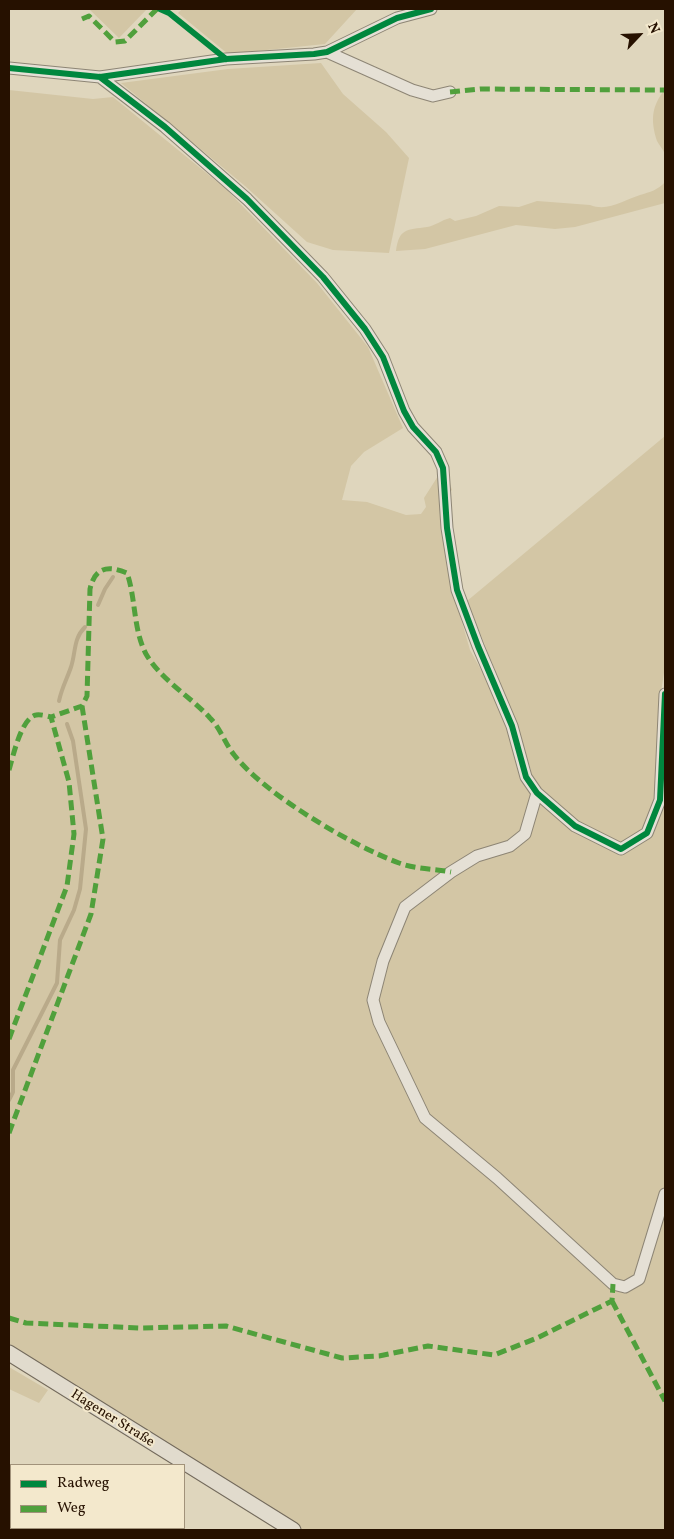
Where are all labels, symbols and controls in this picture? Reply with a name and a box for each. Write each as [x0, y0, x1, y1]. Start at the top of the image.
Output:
north arrow [614, 10, 664, 60]
text: N [642, 20, 664, 37]
street label: Hagener Straße [67, 1387, 157, 1451]
legend [10, 1464, 185, 1529]
text: Radweg [57, 1473, 109, 1494]
text: Weg [57, 1498, 86, 1519]

